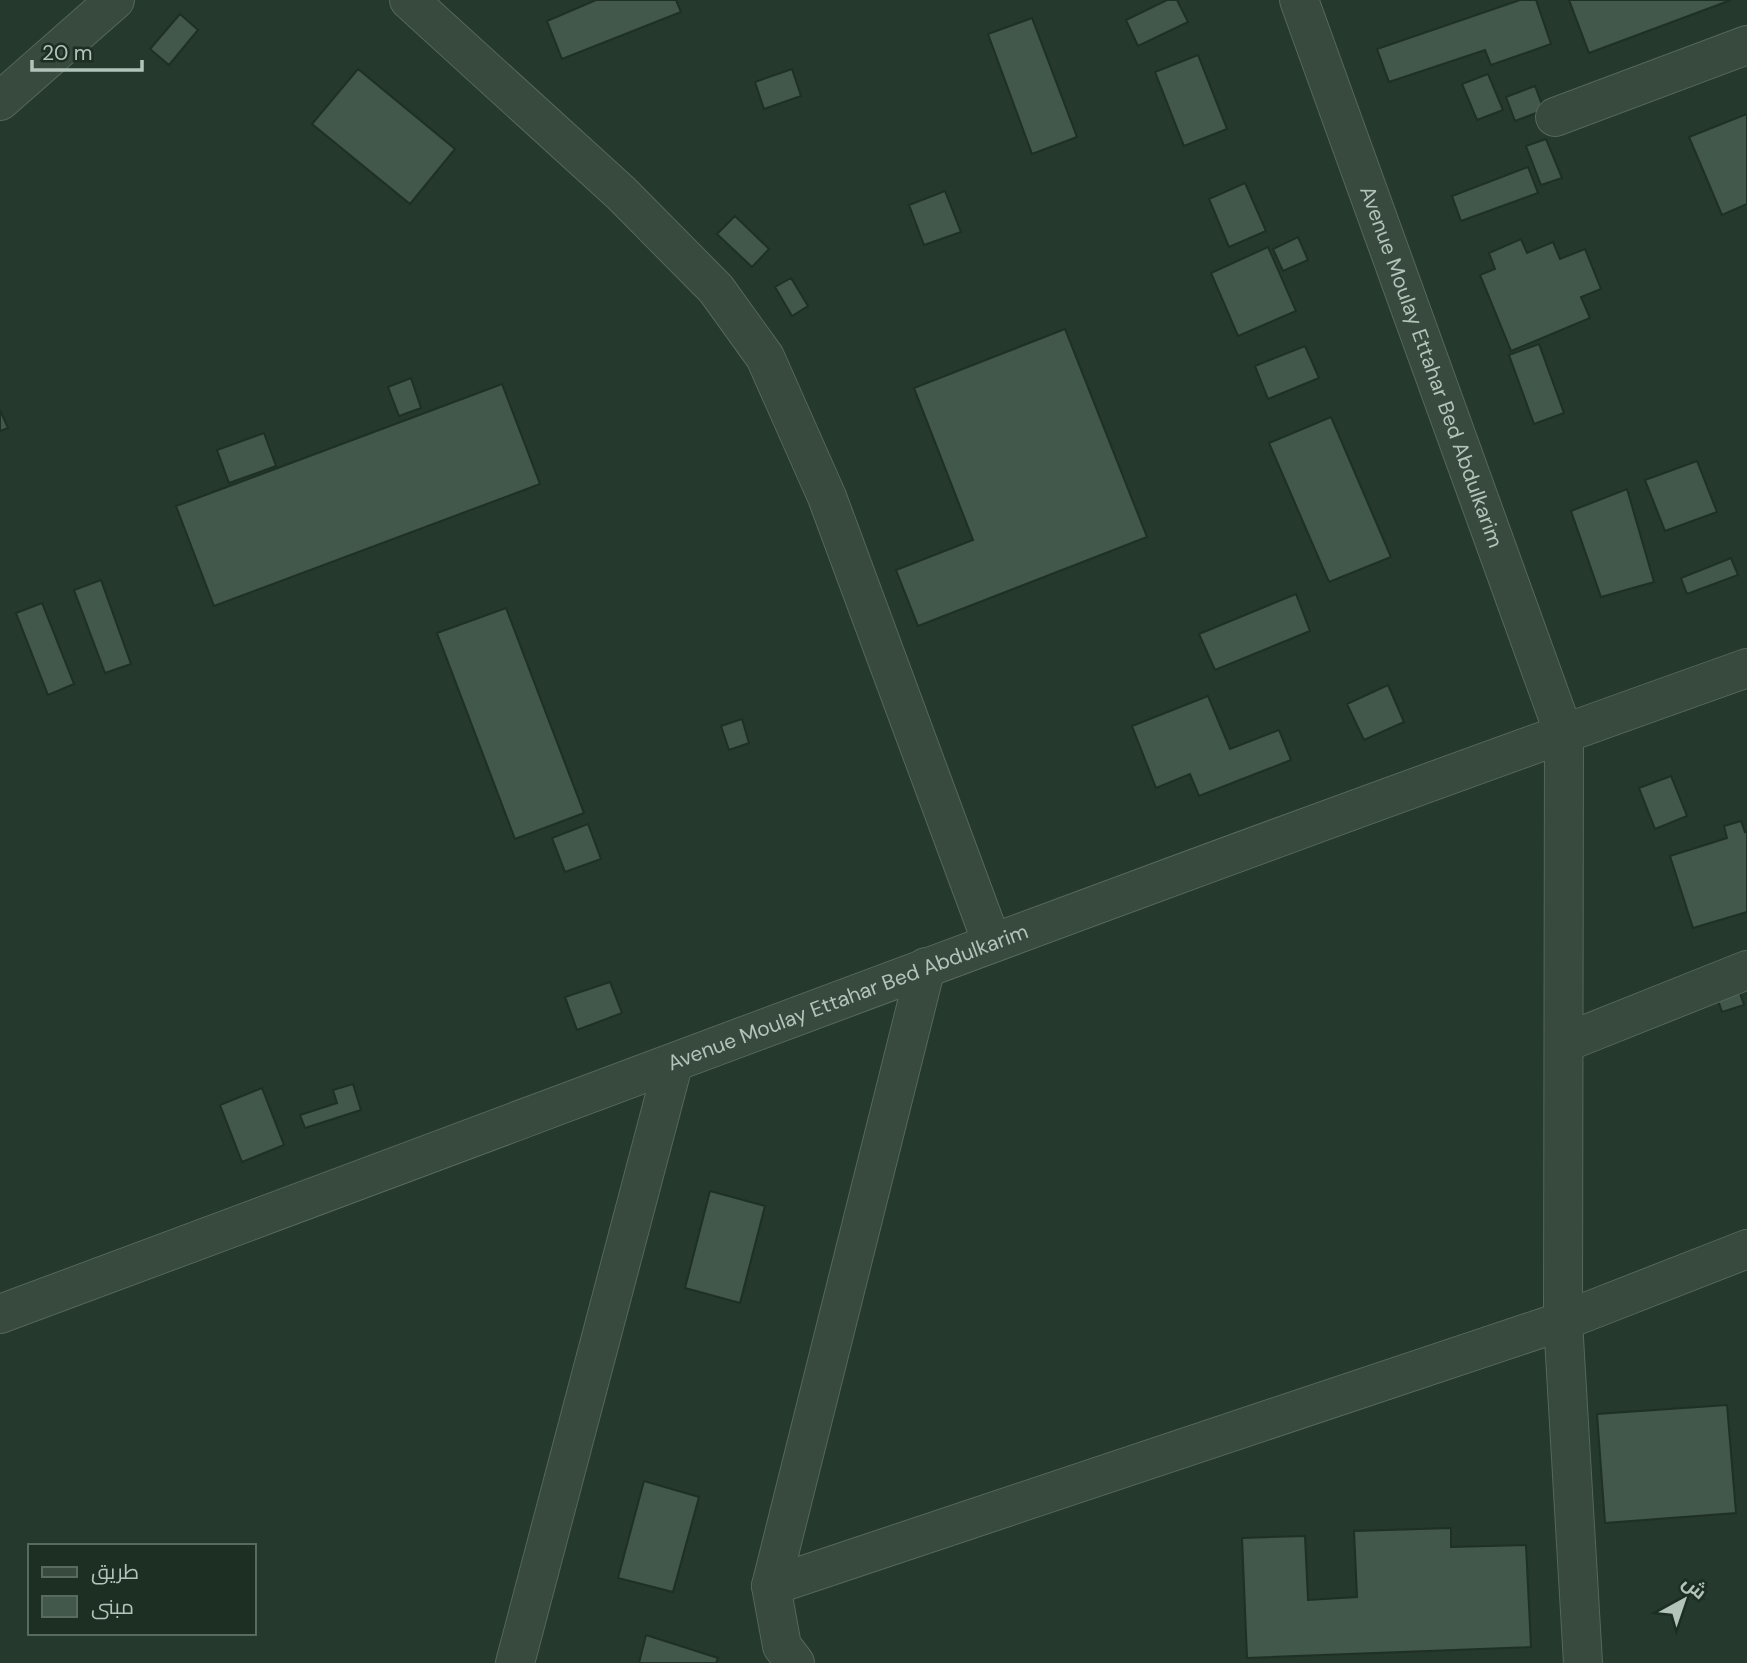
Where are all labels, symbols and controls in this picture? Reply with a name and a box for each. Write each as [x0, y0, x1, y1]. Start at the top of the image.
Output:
scale bar [32, 28, 142, 72]
text: 20 m [42, 39, 93, 67]
street label: Avenue Moulay Ettahar Bed Abdulkarim [1353, 182, 1510, 552]
street label: Avenue Moulay Ettahar Bed Abdulkarim [664, 917, 1032, 1077]
legend [28, 1544, 256, 1635]
text: طريق [91, 1558, 139, 1586]
north arrow [1649, 1565, 1719, 1635]
text: ش [1677, 1570, 1712, 1605]
text: مبنى [91, 1593, 134, 1621]

